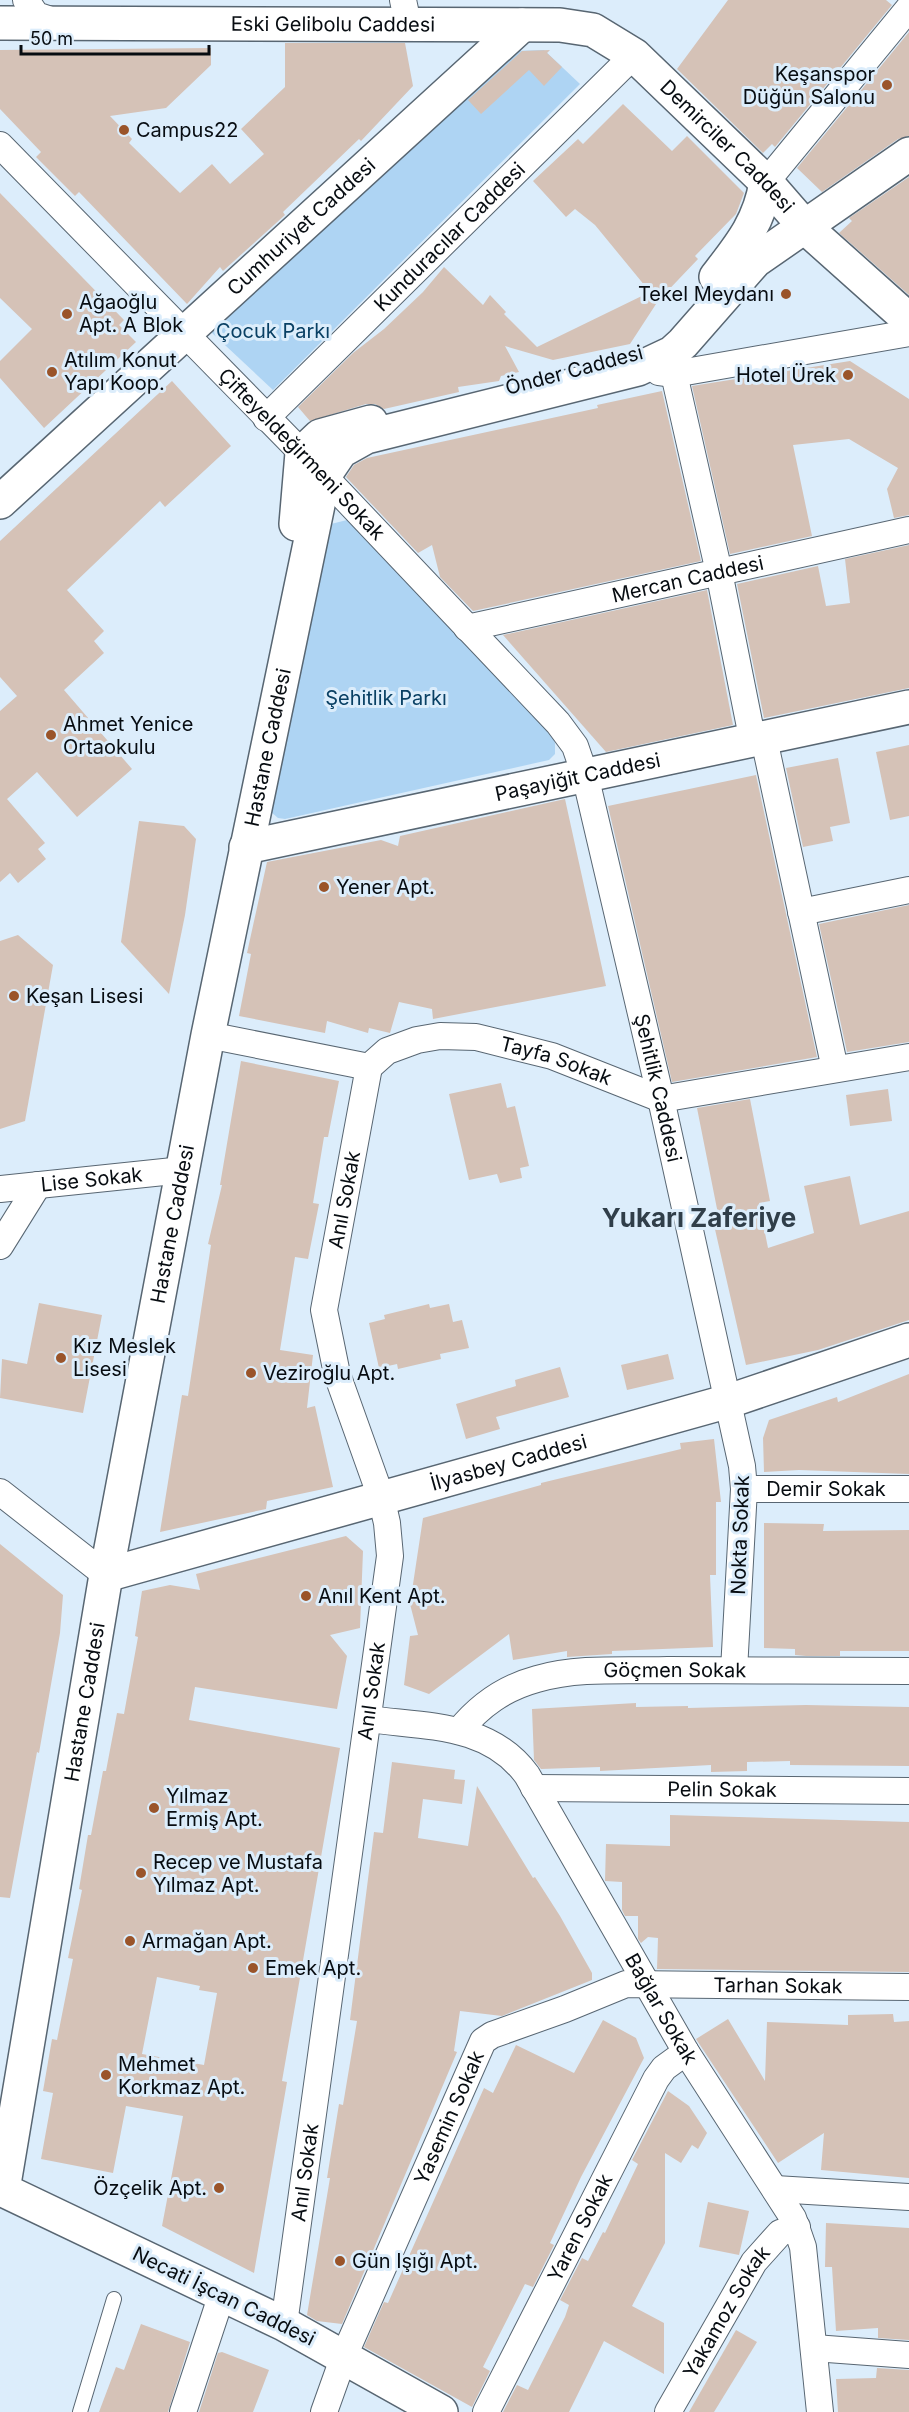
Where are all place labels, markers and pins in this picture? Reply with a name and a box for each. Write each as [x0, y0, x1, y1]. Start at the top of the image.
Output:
place label: Keşanspor Düğün Salonu [743, 62, 875, 109]
marker: Keşanspor Düğün Salonu [880, 78, 894, 92]
place label: Campus22 [136, 118, 238, 142]
marker: Campus22 [117, 123, 131, 137]
place label: Tekel Meydanı [638, 282, 774, 306]
marker: Tekel Meydanı [779, 287, 793, 301]
place label: Ağaoğlu Apt. A Blok [79, 290, 183, 337]
marker: Ağaoğlu Apt. A Blok [60, 307, 74, 321]
place label: Atılım Konut Yapı Koop. [64, 348, 177, 395]
place label: Hotel Ürek [736, 363, 836, 387]
marker: Atılım Konut Yapı Koop. [45, 365, 59, 379]
marker: Hotel Ürek [841, 368, 855, 382]
place label: Ahmet Yenice Ortaokulu [63, 712, 193, 759]
marker: Ahmet Yenice Ortaokulu [44, 728, 58, 742]
place label: Yener Apt. [336, 875, 435, 899]
marker: Yener Apt. [317, 880, 331, 894]
place label: Keşan Lisesi [26, 984, 143, 1008]
marker: Keşan Lisesi [7, 989, 21, 1003]
place label: Kız Meslek Lisesi [73, 1334, 176, 1381]
marker: Kız Meslek Lisesi [54, 1351, 68, 1365]
place label: Veziroğlu Apt. [263, 1361, 395, 1385]
marker: Veziroğlu Apt. [244, 1366, 258, 1380]
place label: Anıl Kent Apt. [318, 1584, 446, 1608]
marker: Anıl Kent Apt. [299, 1589, 313, 1603]
place label: Yılmaz Ermiş Apt. [166, 1784, 263, 1831]
marker: Yılmaz Ermiş Apt. [147, 1801, 161, 1815]
place label: Recep ve Mustafa Yılmaz Apt. [153, 1850, 323, 1897]
marker: Recep ve Mustafa Yılmaz Apt. [134, 1866, 148, 1880]
place label: Armağan Apt. [142, 1929, 272, 1953]
marker: Armağan Apt. [123, 1934, 137, 1948]
place label: Emek Apt. [265, 1956, 361, 1980]
marker: Emek Apt. [246, 1961, 260, 1975]
place label: Mehmet Korkmaz Apt. [118, 2052, 245, 2099]
marker: Mehmet Korkmaz Apt. [99, 2068, 113, 2082]
place label: Özçelik Apt. [93, 2176, 207, 2200]
marker: Özçelik Apt. [212, 2181, 226, 2195]
place label: Gün Işığı Apt. [352, 2249, 478, 2273]
marker: Gün Işığı Apt. [333, 2254, 347, 2268]

